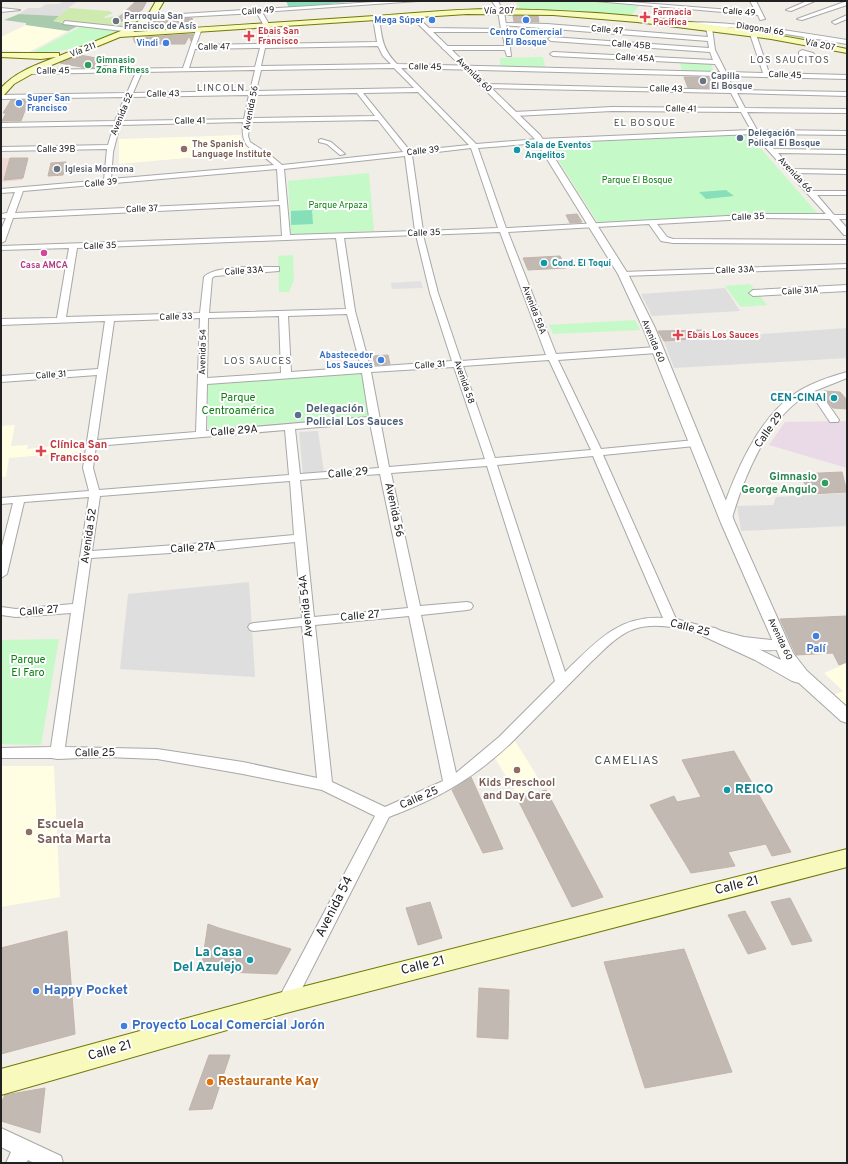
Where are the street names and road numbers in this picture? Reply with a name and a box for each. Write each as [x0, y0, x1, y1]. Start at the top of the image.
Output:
street label: Calle 49 [241, 4, 275, 18]
street label: Vía 207 [484, 5, 515, 17]
street label: Calle 49 [722, 5, 756, 19]
street label: Diagonal 66 [735, 20, 785, 38]
street label: Calle 47 [590, 23, 624, 37]
street label: Vía 207 [804, 37, 836, 53]
street label: Calle 45B [611, 38, 651, 52]
street label: Vía 211 [68, 40, 98, 60]
street label: Calle 47 [198, 41, 231, 53]
street label: Calle 45A [615, 51, 655, 65]
street label: Avenida 60 [454, 55, 494, 95]
street label: Calle 45 [408, 61, 442, 73]
street label: Calle 45 [36, 65, 70, 77]
street label: Calle 45 [768, 69, 802, 81]
street label: Calle 43 [649, 83, 683, 95]
street label: Avenida 56 [241, 85, 261, 131]
street label: Calle 43 [146, 88, 180, 100]
street label: Avenida 52 [108, 91, 136, 137]
street label: Calle 41 [665, 103, 697, 115]
street label: Calle 41 [174, 115, 206, 127]
street label: Calle 39B [37, 144, 75, 155]
street label: Calle 39 [406, 144, 440, 158]
street label: Avenida 66 [776, 155, 814, 195]
street label: Calle 39 [84, 176, 118, 190]
street label: Calle 37 [126, 203, 159, 215]
street label: Calle 35 [731, 211, 765, 223]
street label: Calle 35 [407, 227, 441, 239]
street label: Calle 35 [83, 240, 117, 252]
street label: Calle 33A [224, 264, 264, 278]
street label: Calle 33A [715, 264, 755, 276]
street label: Avenida 58A [520, 284, 548, 336]
street label: Calle 31A [781, 285, 819, 297]
street label: Calle 33 [159, 311, 193, 323]
street label: Avenida 60 [639, 318, 667, 364]
street label: Avenida 54 [197, 329, 209, 375]
street label: Calle 31 [414, 358, 446, 372]
street label: Avenida 58 [451, 359, 477, 405]
street label: Calle 31 [35, 368, 67, 382]
street label: Calle 29 [752, 409, 786, 451]
street label: Calle 29A [210, 422, 258, 440]
street label: Calle 29 [327, 464, 369, 482]
street label: Avenida 56 [381, 481, 407, 539]
street label: Avenida 52 [78, 508, 100, 564]
street label: Calle 27A [170, 539, 216, 557]
street label: Avenida 54A [296, 574, 316, 638]
street label: Calle 27 [19, 602, 60, 620]
street label: Calle 27 [340, 607, 381, 625]
street label: Calle 25 [669, 616, 712, 640]
street label: Avenida 60 [765, 616, 795, 662]
street label: Calle 25 [75, 746, 116, 760]
street label: Calle 25 [398, 784, 441, 812]
street label: Calle 21 [713, 873, 761, 899]
street label: Avenida 54 [313, 874, 357, 940]
street label: Calle 21 [399, 953, 447, 979]
street label: Calle 21 [86, 1037, 134, 1065]

